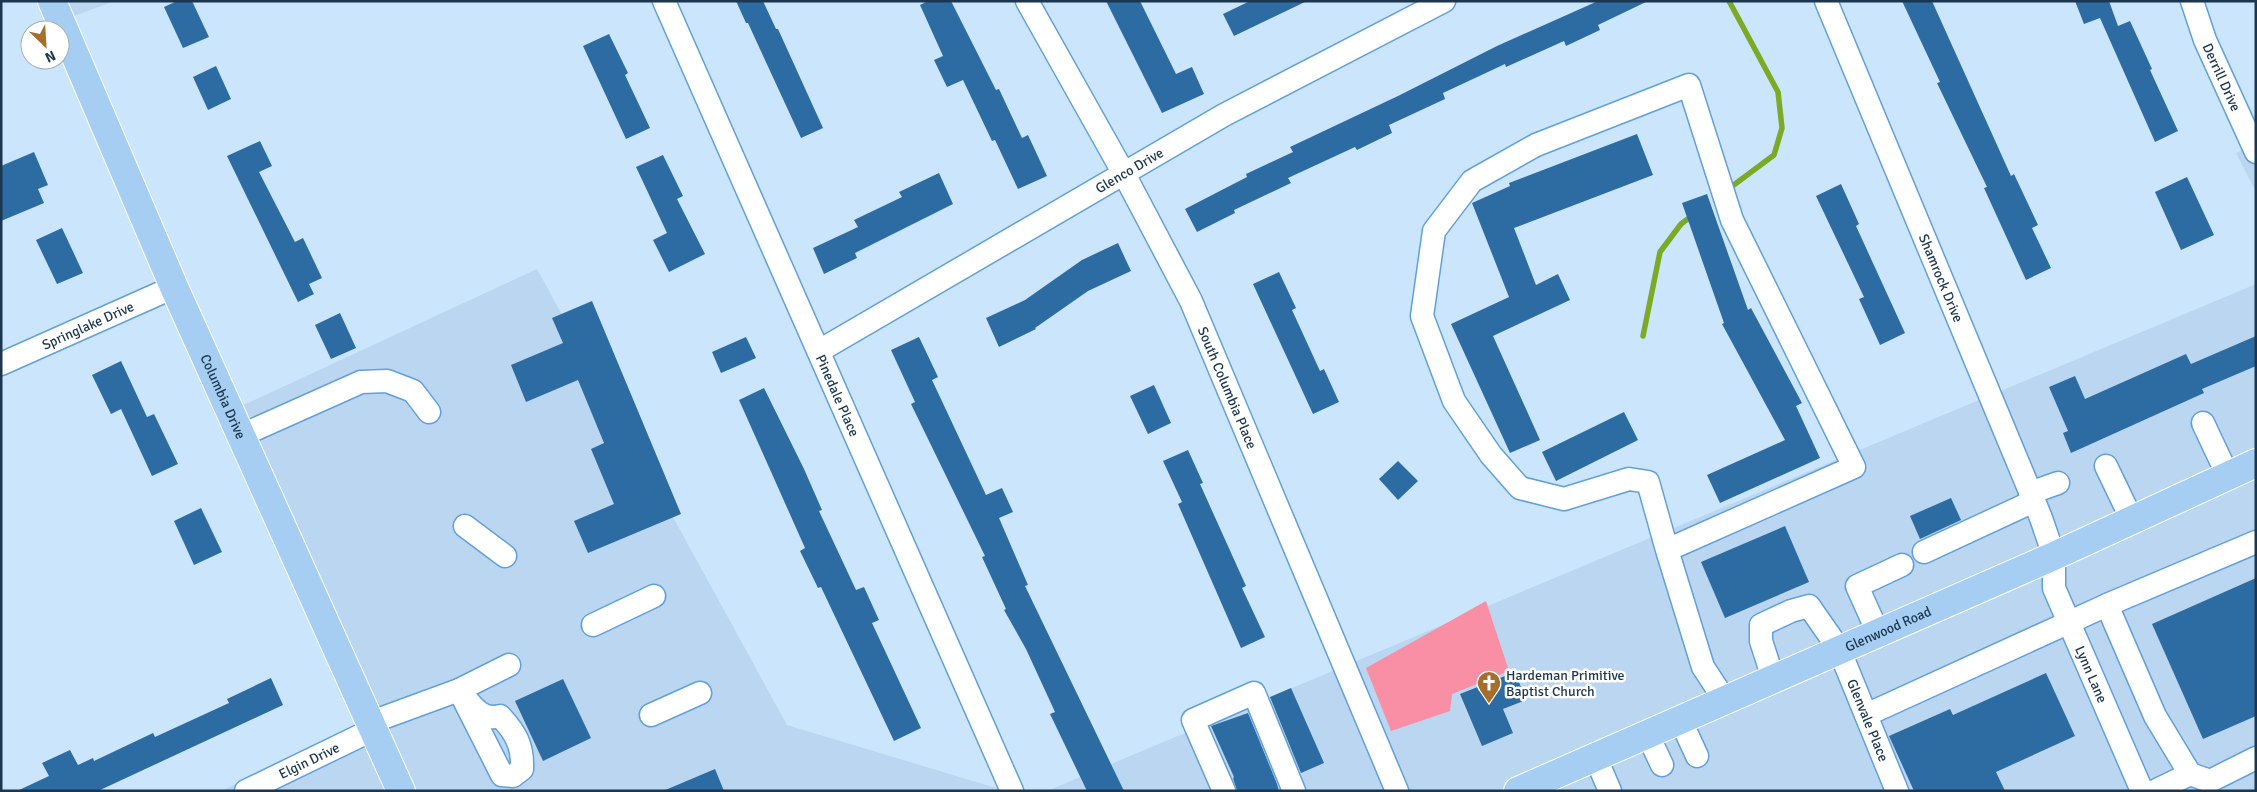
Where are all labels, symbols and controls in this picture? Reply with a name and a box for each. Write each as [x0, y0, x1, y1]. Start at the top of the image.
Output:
north arrow [20, 20, 70, 70]
street label: Derrill Drive [2199, 40, 2245, 114]
text: N [42, 47, 58, 66]
street label: Glenco Drive [1092, 144, 1166, 197]
street label: Shamrock Drive [1915, 231, 1967, 325]
street label: Springlake Drive [39, 297, 136, 353]
street label: South Columbia Place [1194, 324, 1261, 451]
street label: Columbia Drive [197, 351, 250, 442]
street label: Pinedale Place [812, 352, 863, 439]
street label: Glenwood Road [1842, 602, 1934, 655]
street label: Lynn Lane [2072, 643, 2111, 705]
place label: Hardeman Primitive Baptist Church [1506, 667, 1625, 700]
church icon: Hardeman Primitive Baptist Church [1476, 670, 1502, 704]
street label: Glenvale Place [1844, 676, 1893, 764]
street label: Elgin Drive [276, 739, 342, 782]

